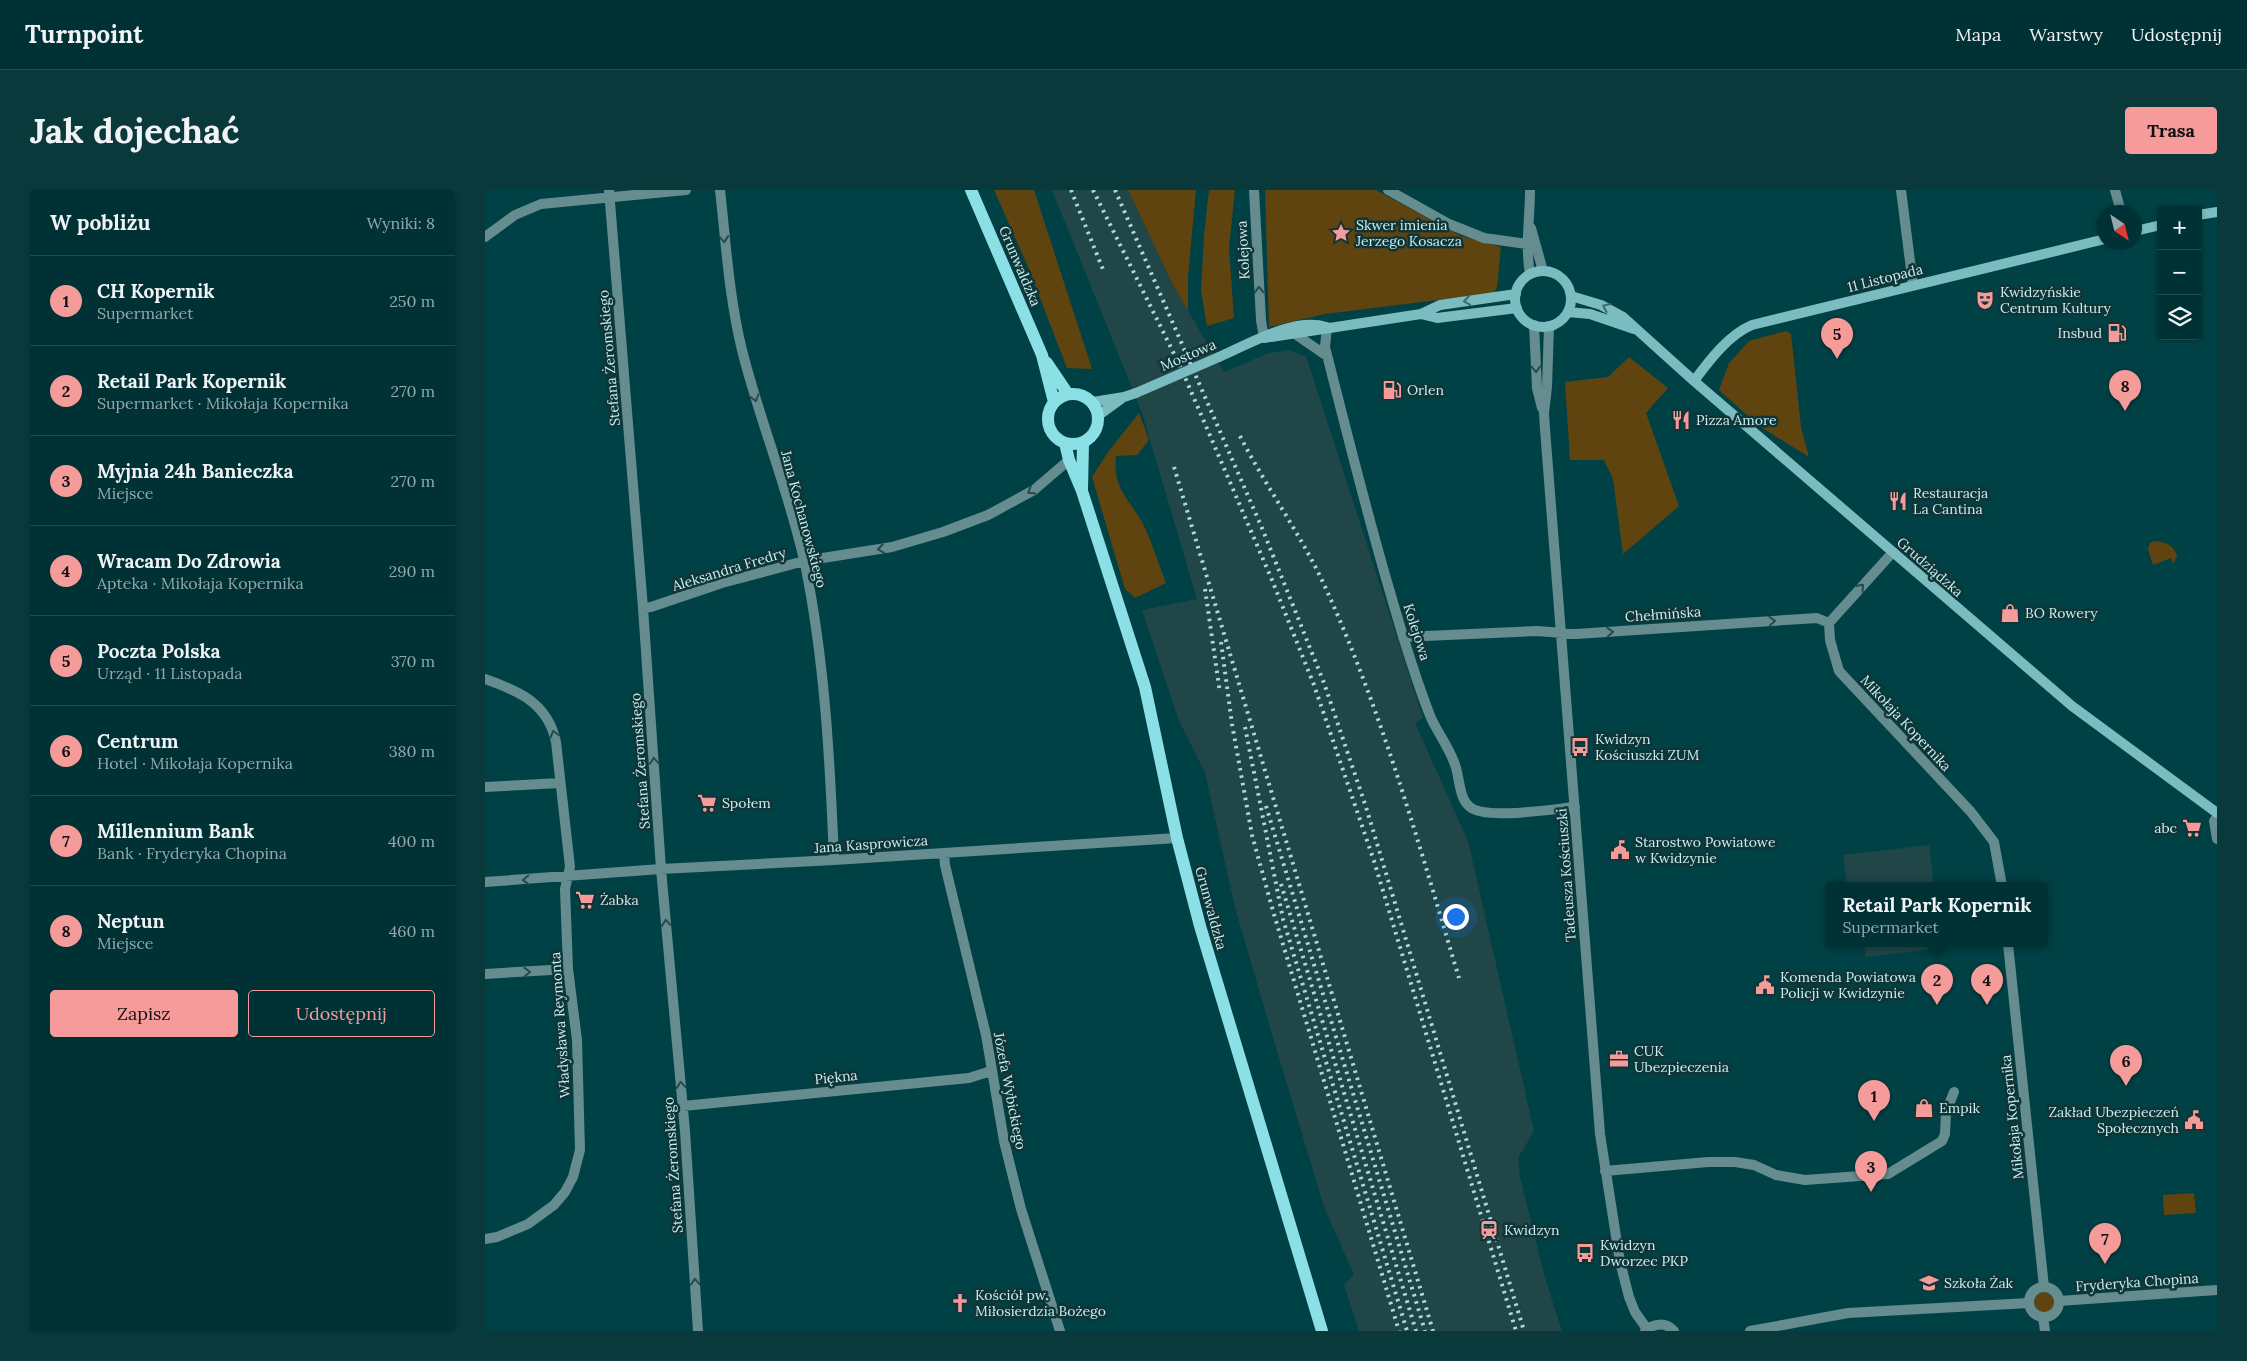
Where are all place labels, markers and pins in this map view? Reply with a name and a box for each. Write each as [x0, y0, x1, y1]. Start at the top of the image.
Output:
place label: Skwer imienia Jerzego Kosacza [1355, 216, 1462, 250]
place icon: Skwer imienia Jerzego Kosacza [1330, 222, 1352, 244]
place label: Kwidzyńskie Centrum Kultury [2000, 283, 2111, 317]
theatre icon: Kwidzyńskie Centrum Kultury [1974, 289, 1996, 311]
pin: 5 [1821, 318, 1853, 359]
fuel station icon: Insbud [2106, 322, 2128, 344]
place label: Insbud [2058, 324, 2102, 342]
pin: 8 [2109, 370, 2141, 411]
fuel station icon: Orlen [1381, 379, 1403, 401]
place label: Orlen [1407, 381, 1445, 399]
restaurant icon: Pizza Amore [1670, 409, 1692, 431]
place label: Pizza Amore [1696, 411, 1777, 429]
place label: Restauracja La Cantina [1913, 484, 1988, 518]
restaurant icon: Restauracja La Cantina [1887, 490, 1909, 512]
shop icon: BO Rowery [1999, 602, 2021, 624]
place label: BO Rowery [2025, 604, 2098, 622]
place label: Kwidzyn Kościuszki ZUM [1595, 730, 1700, 764]
bus stop icon: Kwidzyn Kościuszki ZUM [1569, 736, 1591, 758]
supermarket icon: Społem [696, 792, 718, 814]
place label: Społem [722, 794, 771, 812]
supermarket icon: abc [2181, 817, 2203, 839]
place label: abc [2154, 819, 2177, 837]
place label: Starostwo Powiatowe w Kwidzynie [1635, 833, 1776, 867]
public building icon: Starostwo Powiatowe w Kwidzynie [1609, 839, 1631, 861]
supermarket icon: Żabka [574, 889, 596, 911]
place label: Żabka [600, 891, 639, 909]
pin: 2 [1921, 964, 1953, 1005]
pin: 4 [1971, 964, 2003, 1005]
place label: Komenda Powiatowa Policji w Kwidzynie [1780, 968, 1916, 1002]
public building icon: Komenda Powiatowa Policji w Kwidzynie [1754, 974, 1776, 996]
place label: CUK Ubezpieczenia [1634, 1042, 1729, 1076]
pin: 6 [2110, 1045, 2142, 1086]
office icon: CUK Ubezpieczenia [1608, 1048, 1630, 1070]
pin: 1 [1858, 1080, 1890, 1121]
shop icon: Empik [1913, 1097, 1935, 1119]
place label: Empik [1939, 1099, 1981, 1117]
place label: Zakład Ubezpieczeń Społecznych [2048, 1103, 2179, 1137]
public building icon: Zakład Ubezpieczeń Społecznych [2183, 1109, 2205, 1131]
pin: 3 [1855, 1151, 1887, 1192]
station icon: Kwidzyn [1478, 1219, 1500, 1241]
place label: Kwidzyn [1504, 1221, 1560, 1239]
pin: 7 [2089, 1223, 2121, 1264]
place label: Kwidzyn Dworzec PKP [1600, 1236, 1688, 1270]
bus stop icon: Kwidzyn Dworzec PKP [1574, 1242, 1596, 1264]
school or university icon: Szkoła Żak [1918, 1272, 1940, 1294]
place label: Szkoła Żak [1944, 1274, 2014, 1292]
place label: Kościół pw. Miłosierdzia Bożego [975, 1286, 1106, 1320]
church icon: Kościół pw. Miłosierdzia Bożego [949, 1292, 971, 1314]

